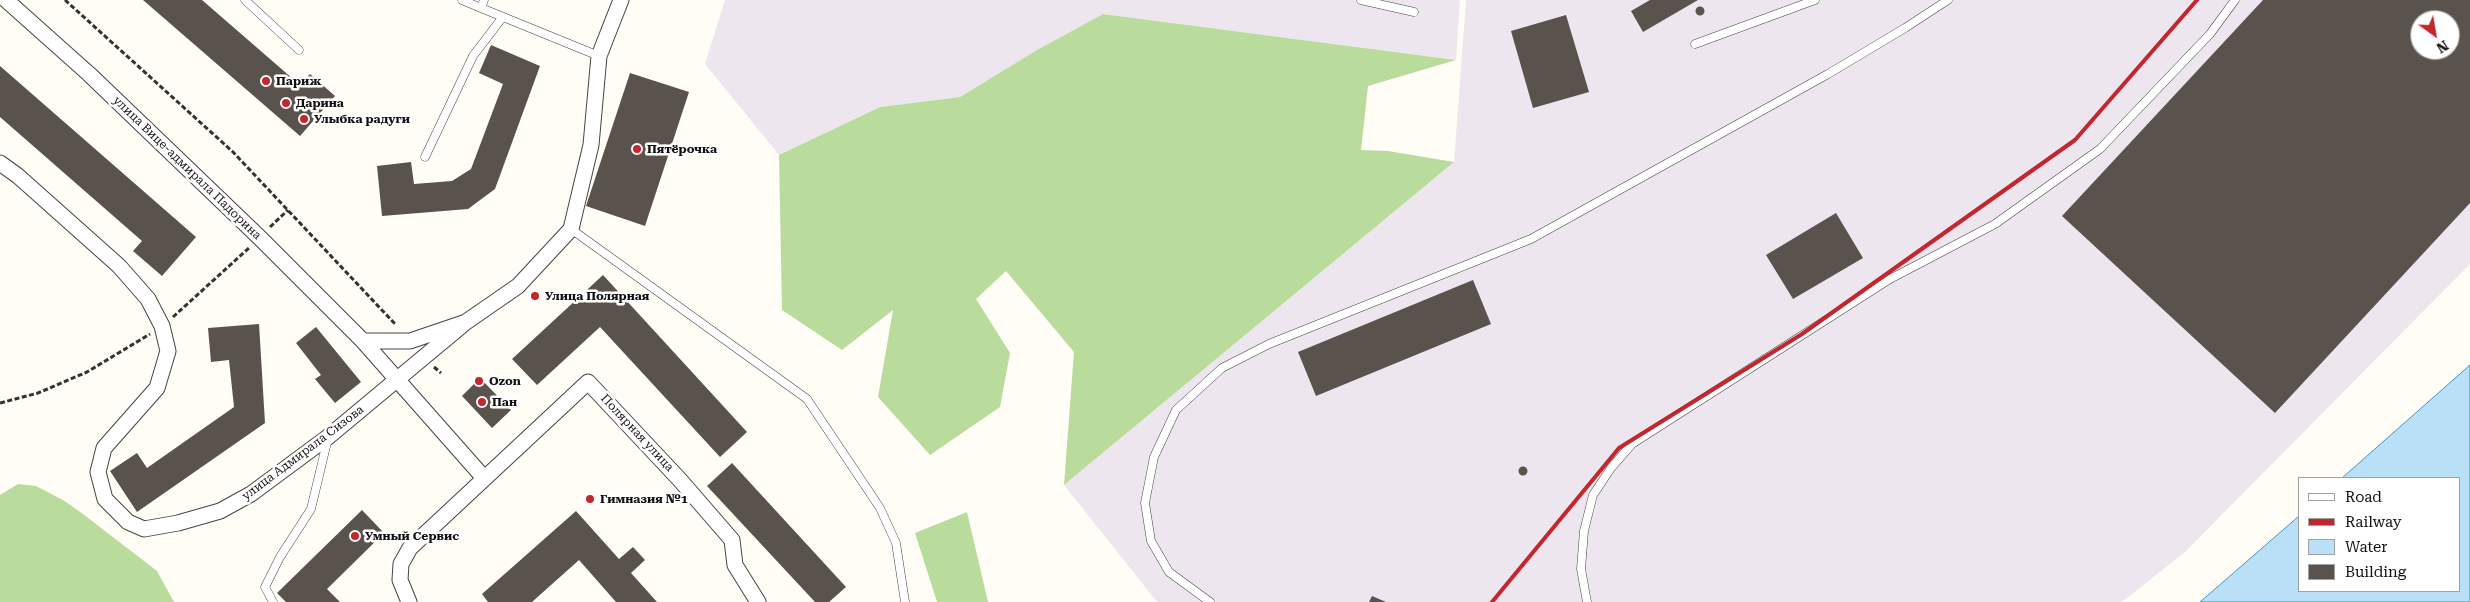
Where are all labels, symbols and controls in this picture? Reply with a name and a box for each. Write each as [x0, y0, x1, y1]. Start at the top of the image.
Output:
north arrow [2410, 10, 2460, 60]
text: N [2434, 37, 2451, 57]
place label: Париж [276, 74, 322, 88]
marker: Париж [260, 75, 272, 87]
street label: улица Вице-адмирала Падорина [110, 93, 264, 243]
place label: Дарина [296, 96, 344, 110]
marker: Дарина [280, 97, 292, 109]
place label: Улыбка радуги [314, 112, 410, 126]
marker: Улыбка радуги [298, 113, 310, 125]
place label: Пятёрочка [647, 142, 717, 156]
marker: Пятёрочка [631, 143, 643, 155]
place label: Улица Полярная [545, 289, 649, 303]
marker: Улица Полярная [529, 290, 541, 302]
place label: Ozon [489, 374, 521, 388]
marker: Ozon [473, 375, 485, 387]
street label: Полярная улица [598, 391, 676, 475]
place label: Пан [492, 395, 517, 409]
marker: Пан [476, 396, 488, 408]
street label: улица Адмирала Сизова [239, 402, 367, 504]
legend [2298, 477, 2460, 592]
text: Road [2345, 488, 2382, 506]
place label: Гимназия №1 [600, 492, 688, 506]
marker: Гимназия №1 [584, 493, 596, 505]
text: Railway [2345, 513, 2402, 531]
place label: Умный Сервис [365, 529, 459, 543]
marker: Умный Сервис [349, 530, 361, 542]
text: Water [2345, 538, 2387, 556]
text: Building [2345, 563, 2406, 581]

